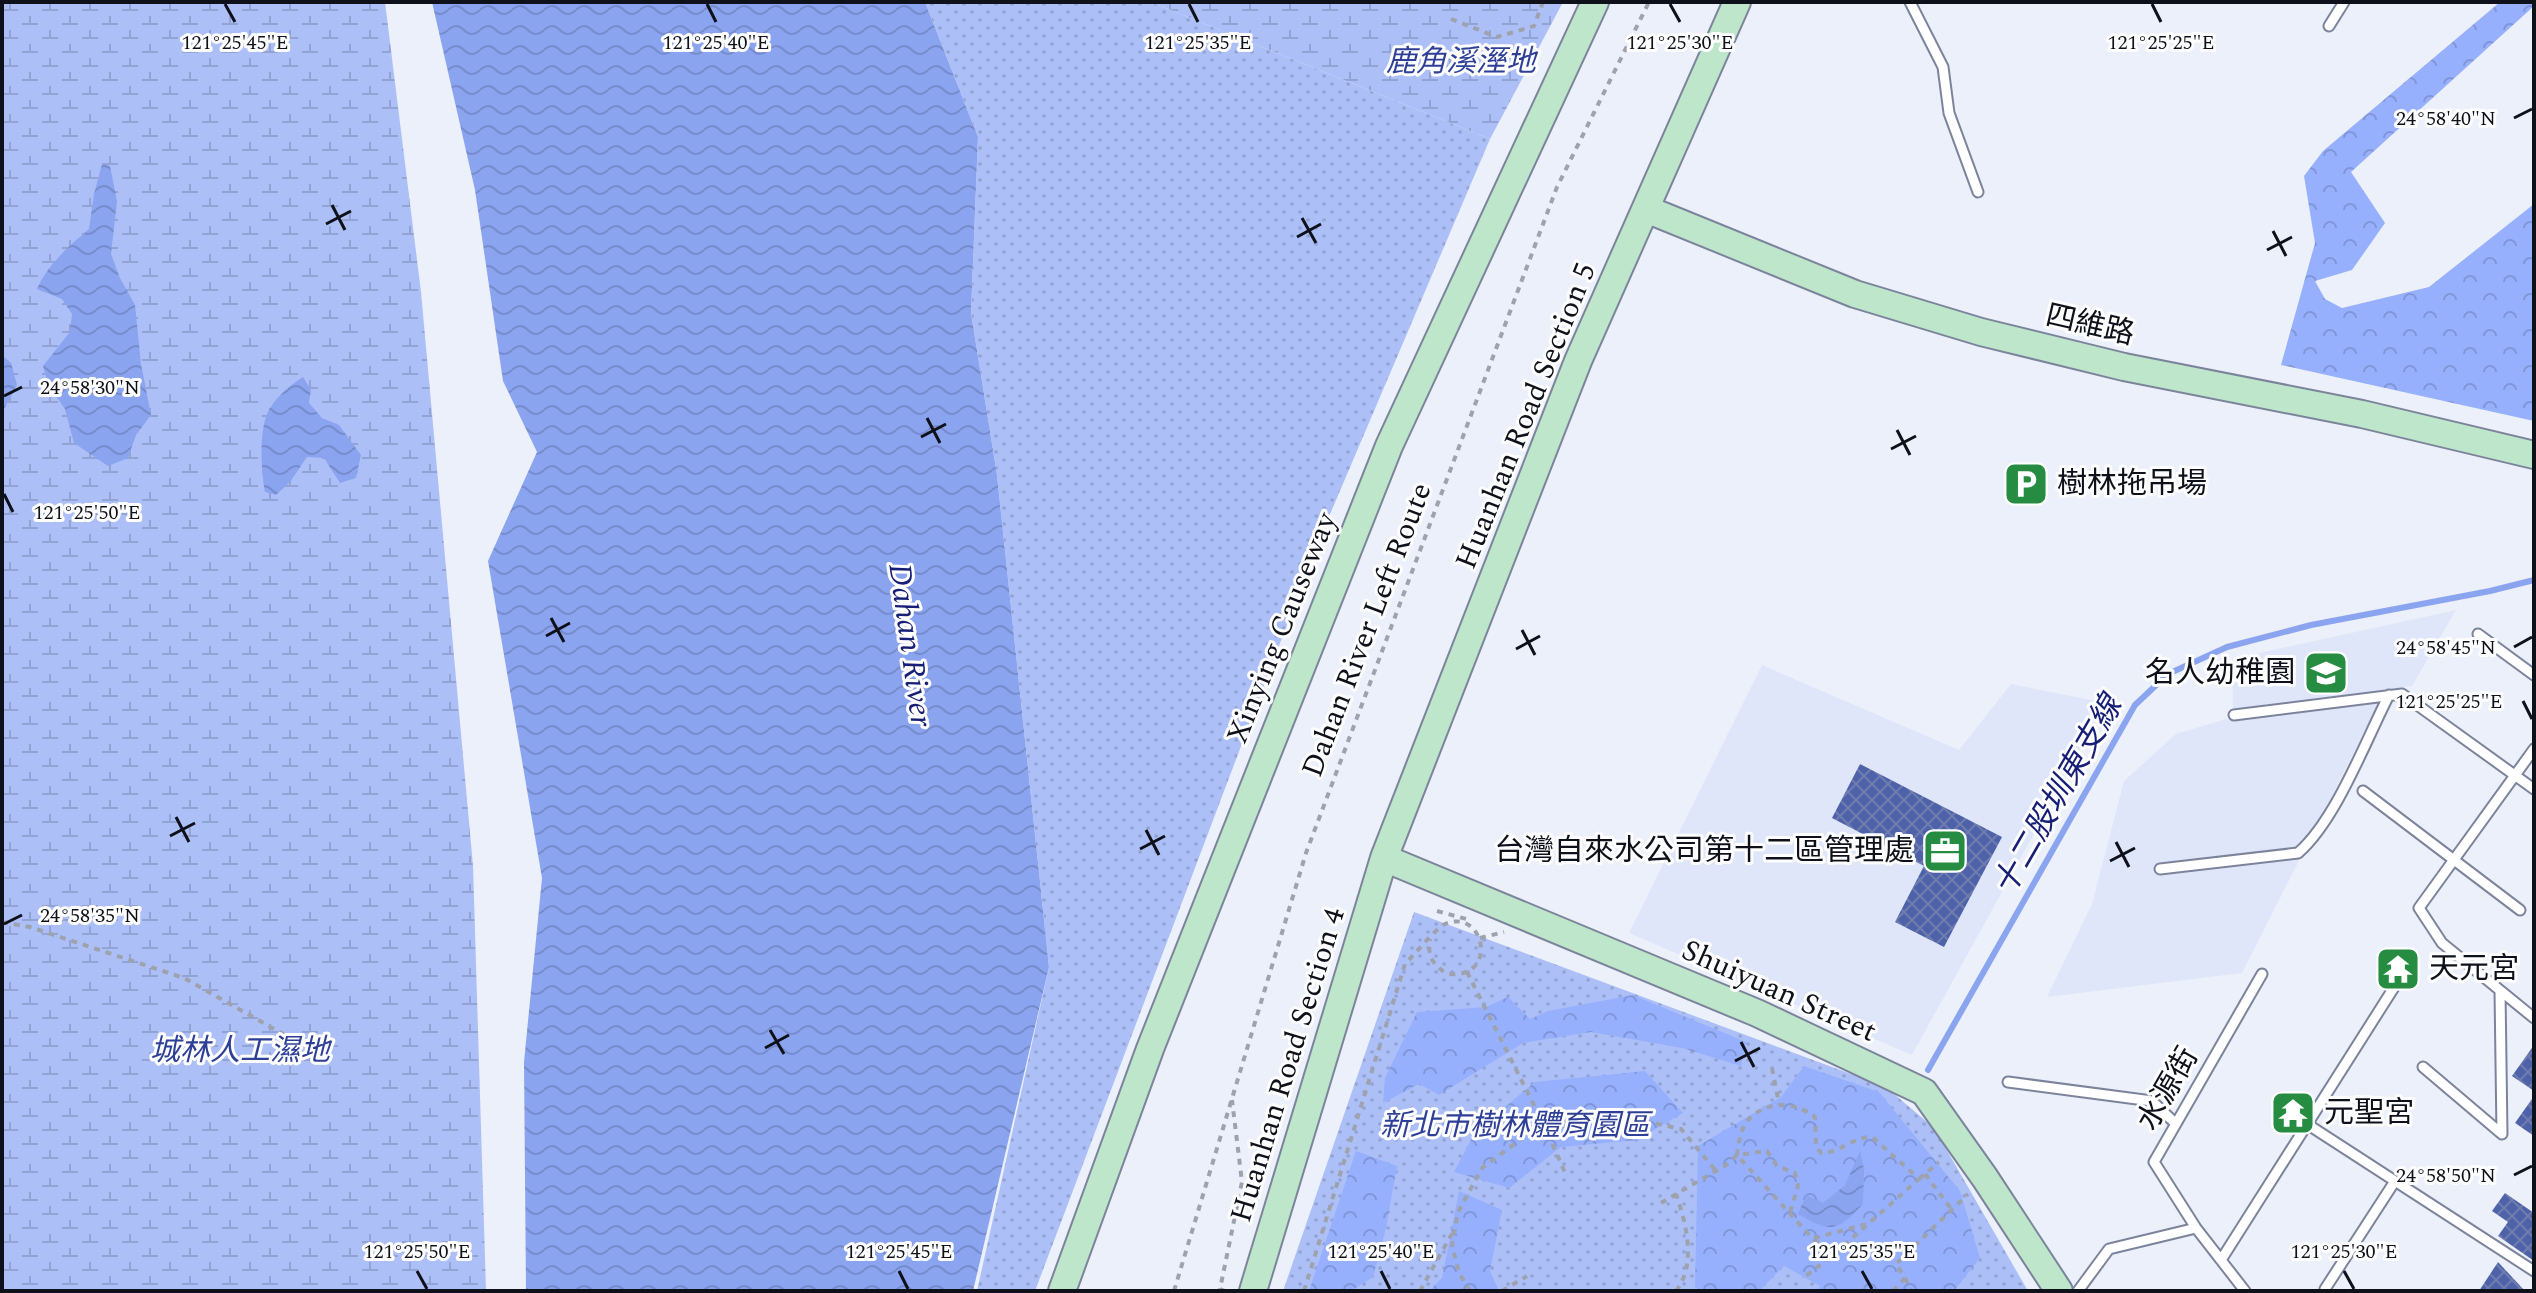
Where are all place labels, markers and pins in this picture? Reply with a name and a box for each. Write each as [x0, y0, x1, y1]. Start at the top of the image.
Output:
parking icon: 樹林拖吊場 [2002, 460, 2050, 508]
place label: 樹林拖吊場 [2057, 461, 2207, 507]
school or university icon: 名人幼稚園 [2302, 649, 2350, 697]
place label: 名人幼稚園 [2145, 650, 2295, 696]
office icon: 台灣自來水公司第十二區管理處 [1921, 827, 1969, 875]
place label: 台灣自來水公司第十二區管理處 [1494, 828, 1914, 874]
temple icon: 天元宮 [2374, 945, 2422, 993]
place label: 天元宮 [2429, 946, 2519, 992]
temple icon: 元聖宮 [2269, 1089, 2317, 1137]
place label: 元聖宮 [2324, 1090, 2414, 1136]

